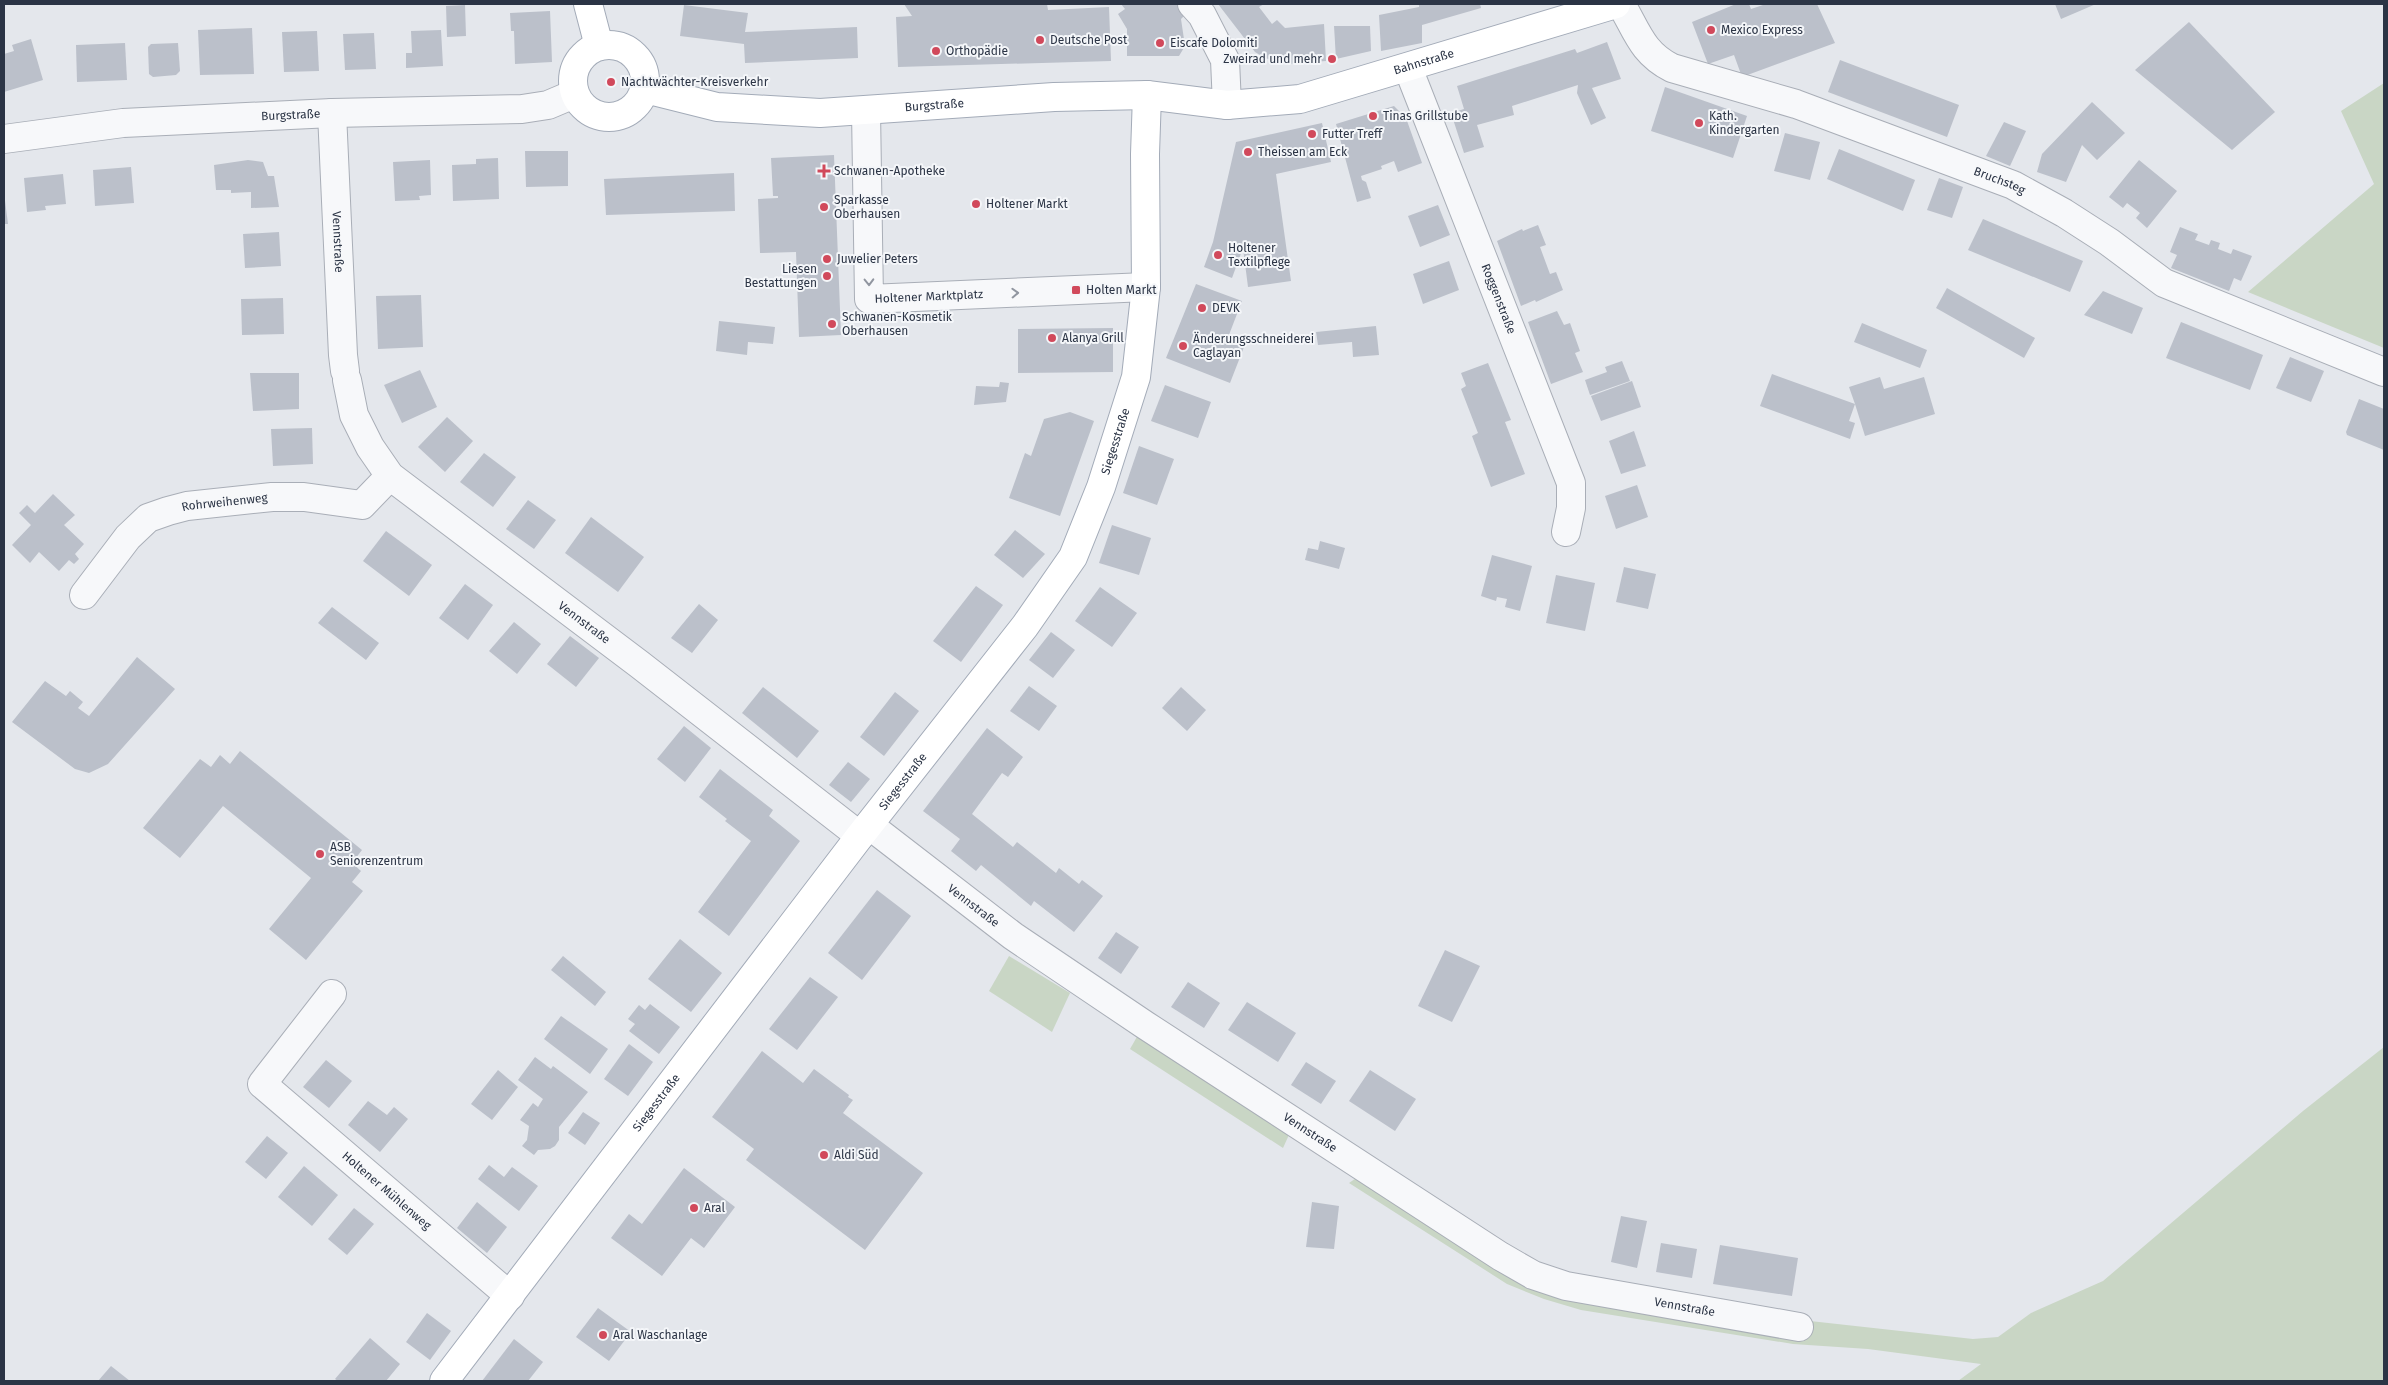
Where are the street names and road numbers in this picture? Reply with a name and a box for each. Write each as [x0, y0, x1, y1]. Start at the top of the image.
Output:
street label: Bahnstraße [1392, 46, 1456, 77]
street label: Burgstraße [904, 96, 964, 114]
street label: Burgstraße [261, 107, 321, 123]
street label: Bruchsteg [1972, 164, 2028, 198]
street label: Vennstraße [329, 211, 346, 273]
street label: Roggenstraße [1479, 262, 1519, 336]
street label: Holtener Marktplatz [874, 287, 983, 306]
street label: Siegesstraße [1098, 406, 1133, 476]
street label: Rohrweihenweg [180, 490, 269, 514]
street label: Vennstraße [555, 599, 613, 647]
street label: Siegesstraße [876, 750, 930, 813]
street label: Vennstraße [945, 881, 1002, 930]
street label: Siegesstraße [630, 1071, 683, 1134]
street label: Vennstraße [1281, 1110, 1340, 1155]
street label: Holtener Mühlenweg [339, 1149, 435, 1233]
street label: Vennstraße [1653, 1295, 1716, 1319]

